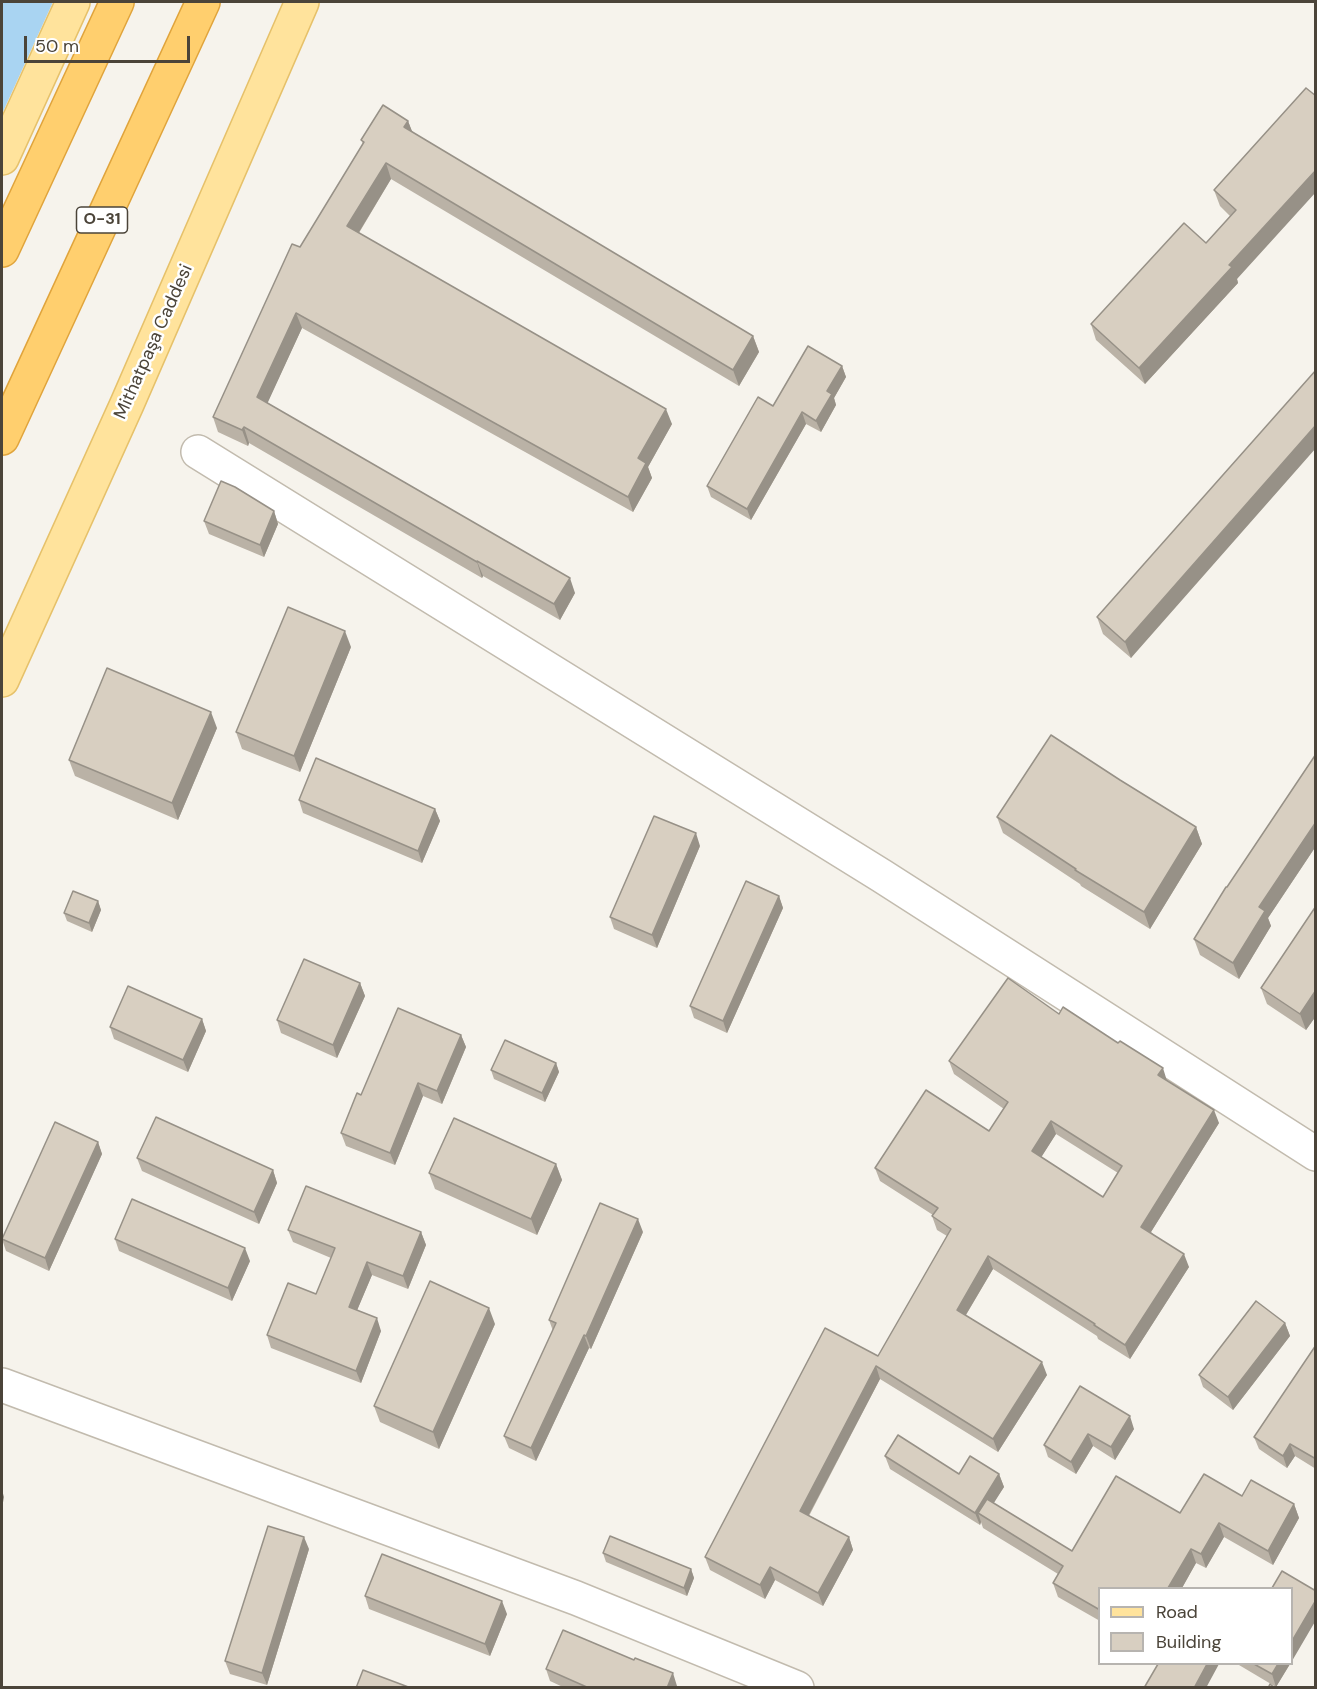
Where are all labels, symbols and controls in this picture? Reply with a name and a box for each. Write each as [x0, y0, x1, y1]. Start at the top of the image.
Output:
scale bar [27, 24, 194, 62]
text: 50 m [35, 34, 79, 58]
road number: O-31 [76, 207, 128, 233]
street label: Mithatpaşa Caddesi [110, 261, 198, 423]
legend [1098, 1587, 1293, 1665]
text: Road [1156, 1600, 1198, 1624]
text: Building [1156, 1630, 1221, 1654]

